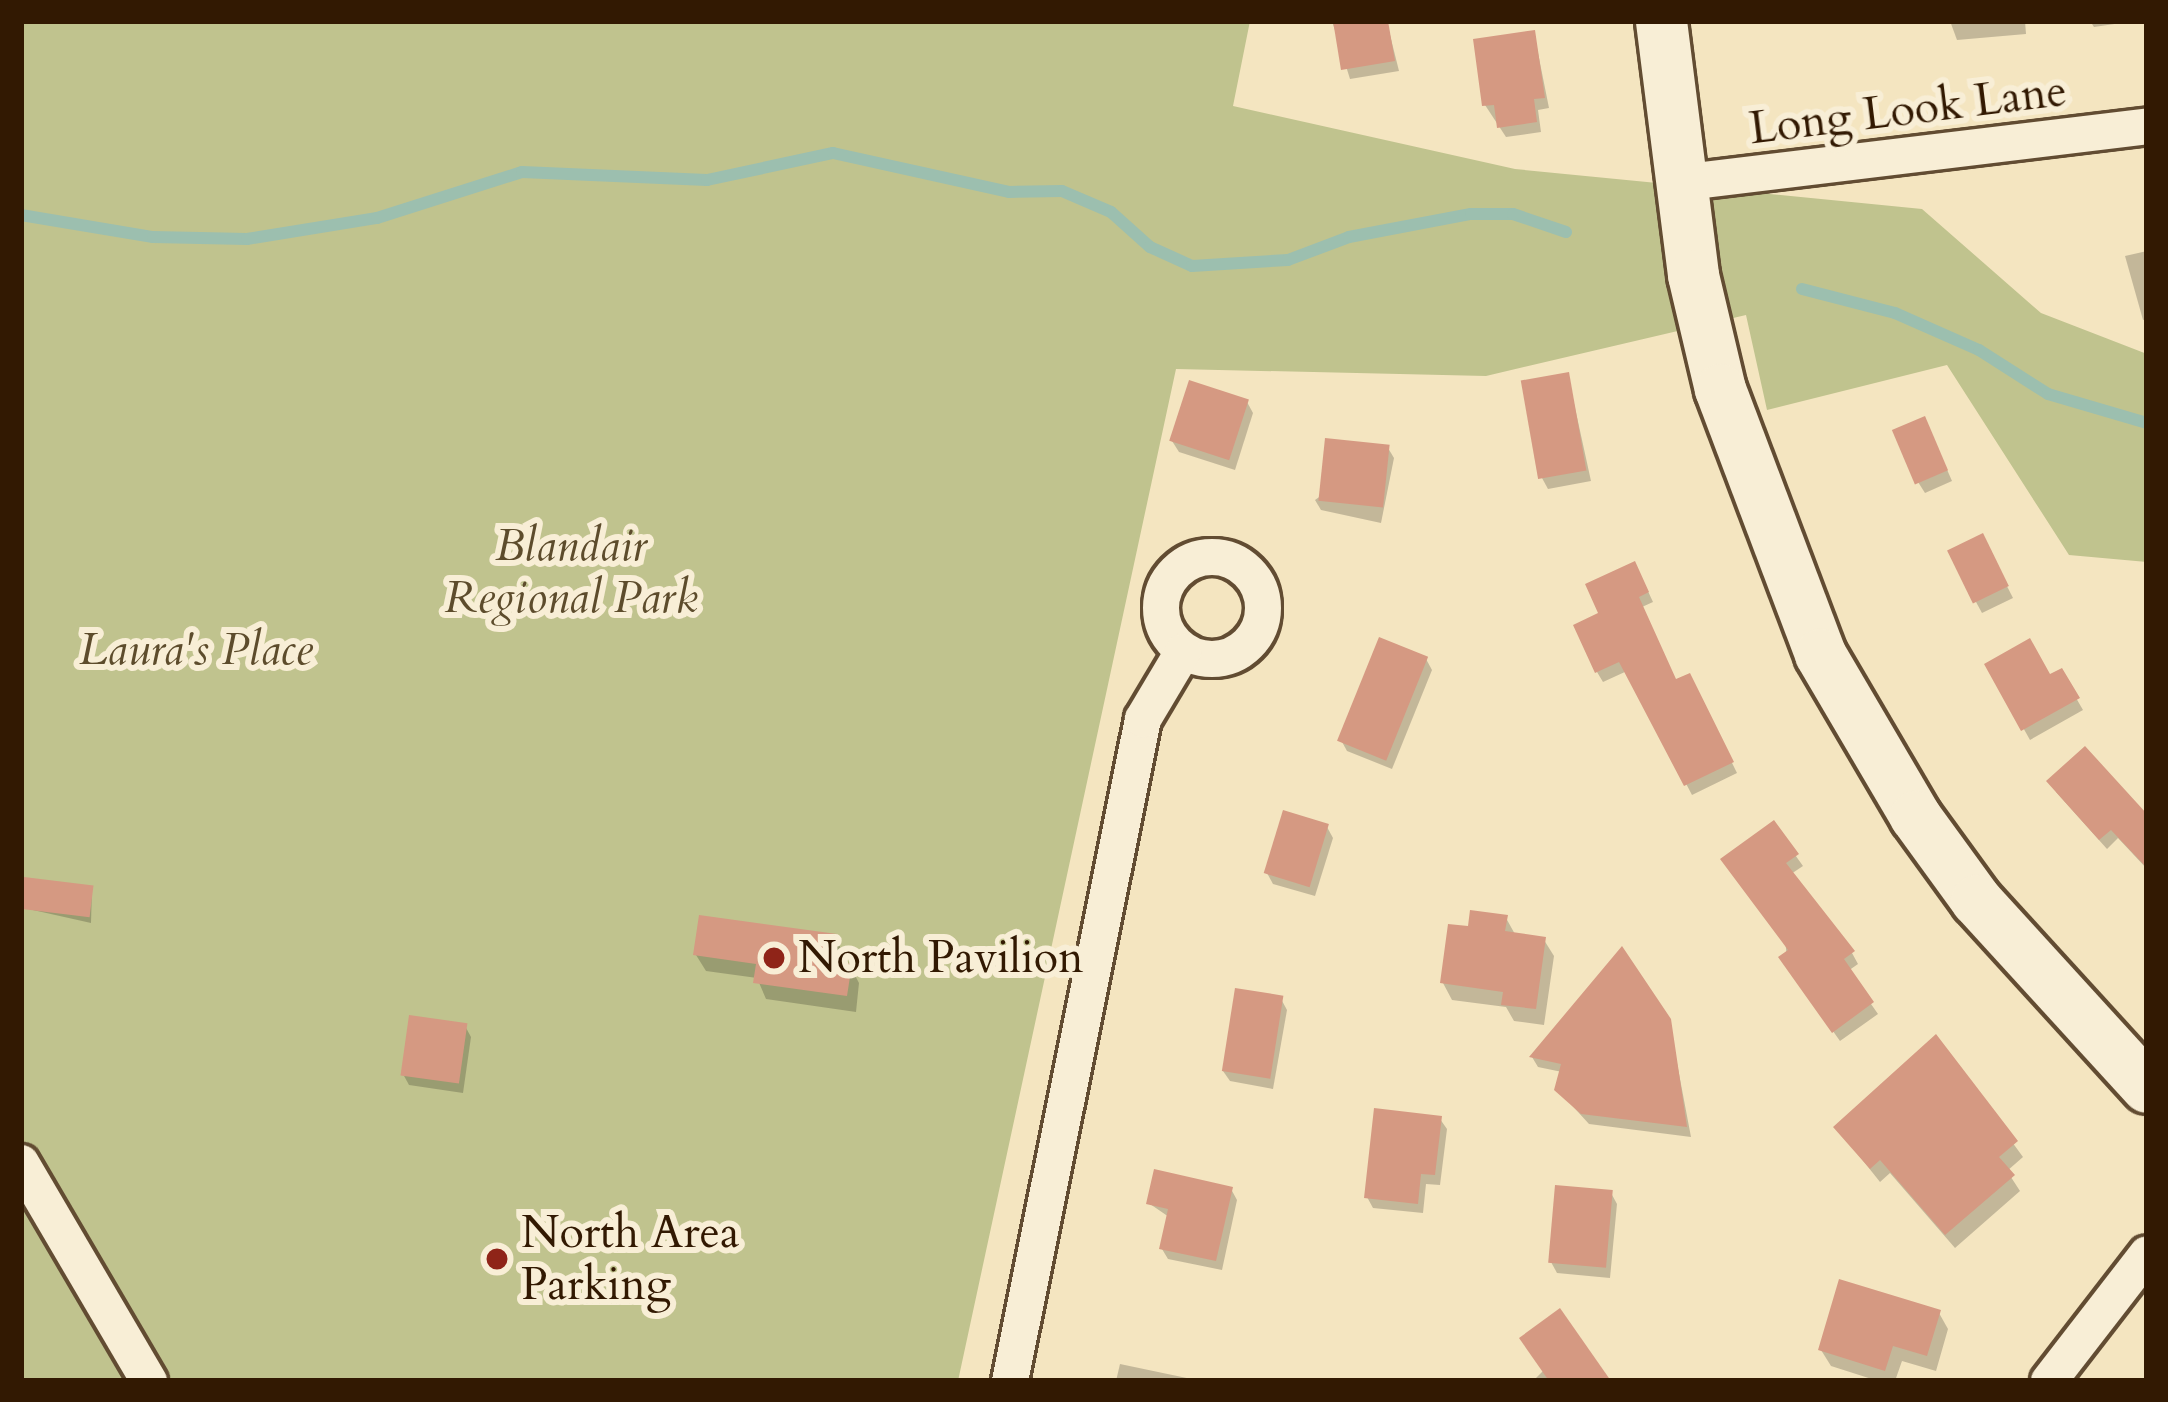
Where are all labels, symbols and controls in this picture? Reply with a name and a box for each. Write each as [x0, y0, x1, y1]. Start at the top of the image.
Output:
street label: Long Look Lane [1746, 64, 2070, 156]
park label: Blandair Regional Park [444, 519, 698, 625]
park label: Laura's Place [79, 623, 313, 677]
place label: North Pavilion [798, 931, 1084, 985]
marker: North Pavilion [761, 945, 787, 971]
place label: North Area Parking [521, 1206, 739, 1312]
marker: North Area Parking [484, 1246, 510, 1272]

